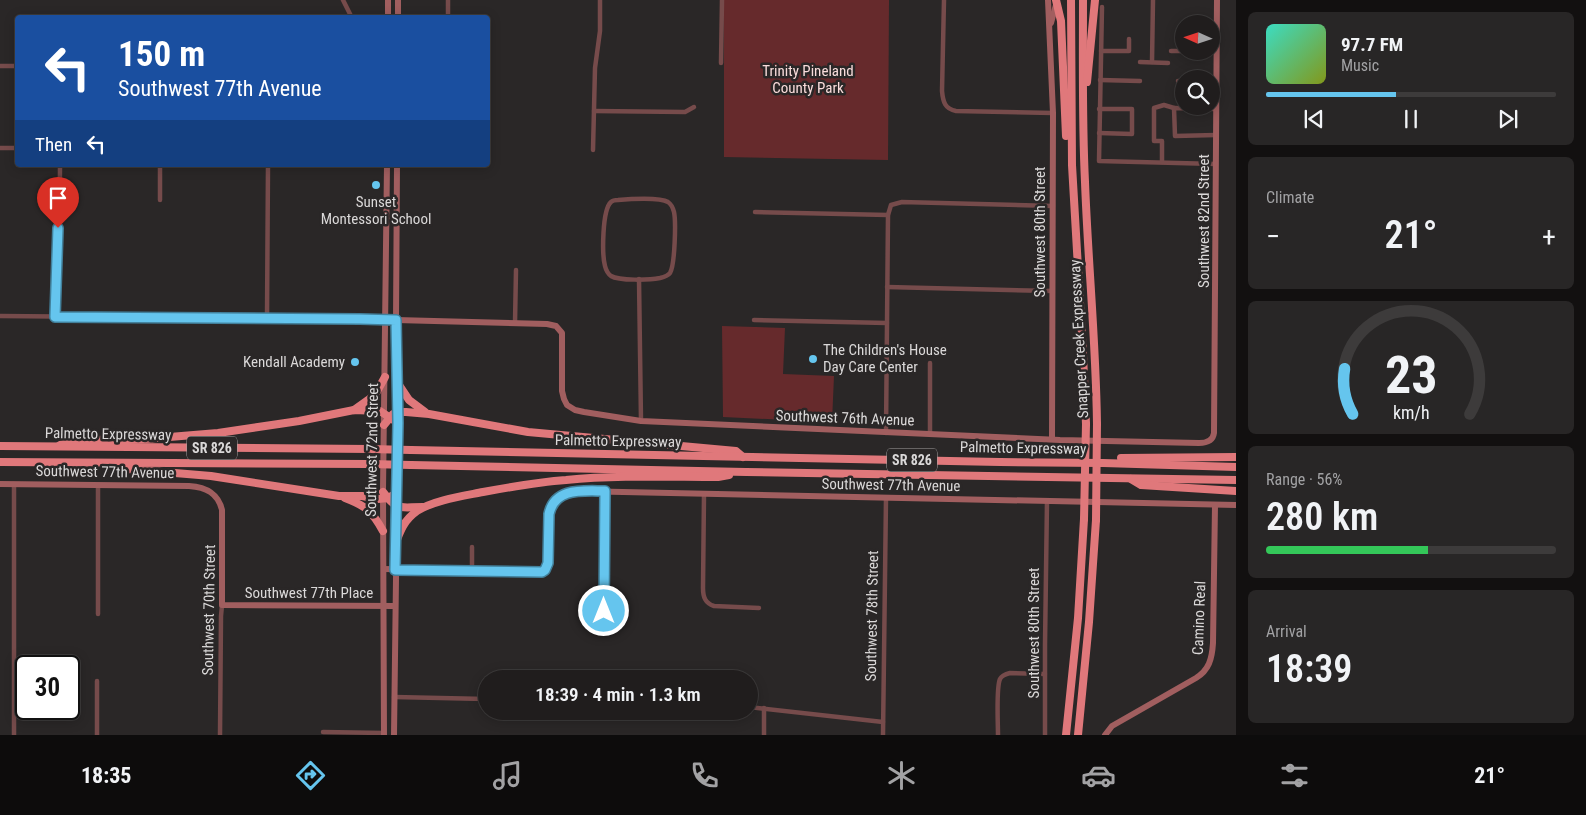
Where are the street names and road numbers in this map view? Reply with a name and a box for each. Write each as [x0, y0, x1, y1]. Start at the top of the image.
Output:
street label: Southwest 82nd Street [1195, 154, 1213, 288]
street label: Southwest 80th Street [1031, 167, 1049, 297]
street label: Snapper Creek Expressway [1066, 259, 1092, 419]
street label: Southwest 72nd Street [362, 383, 382, 517]
street label: Southwest 76th Avenue [775, 407, 915, 429]
street label: Palmetto Expressway [45, 424, 171, 444]
street label: Palmetto Expressway [555, 431, 681, 451]
road number: SR 826 [187, 436, 237, 459]
street label: Palmetto Expressway [960, 438, 1086, 458]
road number: SR 826 [887, 448, 937, 472]
street label: Southwest 77th Avenue [35, 462, 175, 482]
street label: Southwest 77th Avenue [821, 475, 961, 495]
street label: Southwest 70th Street [199, 544, 219, 676]
street label: Southwest 78th Street [862, 550, 882, 682]
street label: Southwest 80th Street [1025, 568, 1043, 698]
street label: Camino Real [1189, 581, 1209, 655]
street label: Southwest 77th Place [245, 584, 373, 602]

